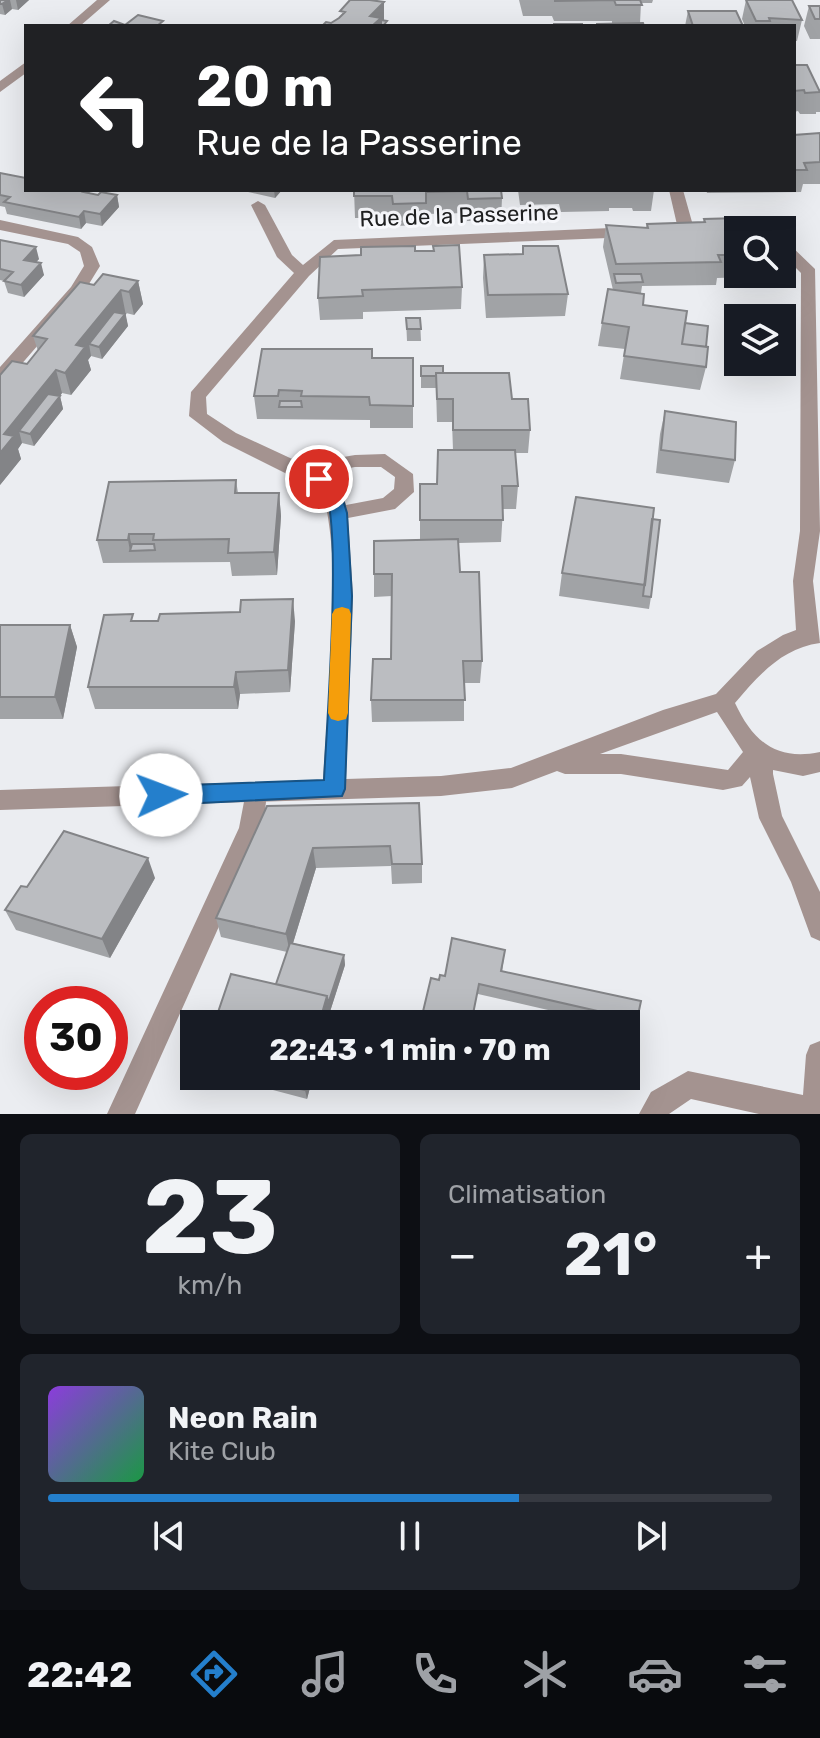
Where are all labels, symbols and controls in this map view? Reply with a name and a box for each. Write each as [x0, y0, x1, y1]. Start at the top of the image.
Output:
text: 20 m [196, 54, 334, 120]
icon: left [64, 56, 168, 160]
text: Rue de la Passerine [196, 121, 522, 164]
street label: Rue de la Passerine [359, 199, 559, 232]
map controls [724, 216, 796, 376]
button: search [724, 216, 796, 288]
button: layers [724, 304, 796, 376]
pin [285, 445, 353, 513]
icon: arrive [297, 457, 341, 501]
position arrow [119, 753, 203, 837]
speed limit sign: 30 [24, 986, 128, 1090]
text: 22:43 · 1 min · 70 m [269, 1032, 551, 1068]
text: 23 [142, 1156, 278, 1279]
text: Climatisation [448, 1179, 606, 1210]
text: 21° [564, 1219, 657, 1290]
text: − [448, 1229, 477, 1281]
text: + [745, 1229, 772, 1281]
text: km/h [178, 1270, 242, 1301]
text: Neon Rain [168, 1400, 318, 1436]
text: Kite Club [168, 1436, 276, 1467]
icon: previous [147, 1514, 191, 1558]
icon: pause [388, 1514, 432, 1558]
icon: next [629, 1514, 673, 1558]
icon: directions [186, 1646, 242, 1702]
icon: music [297, 1646, 353, 1702]
icon: phone [407, 1646, 463, 1702]
icon: climate [517, 1646, 573, 1702]
icon: car [627, 1646, 683, 1702]
icon: filters [737, 1646, 793, 1702]
text: 22:42 [27, 1653, 132, 1696]

